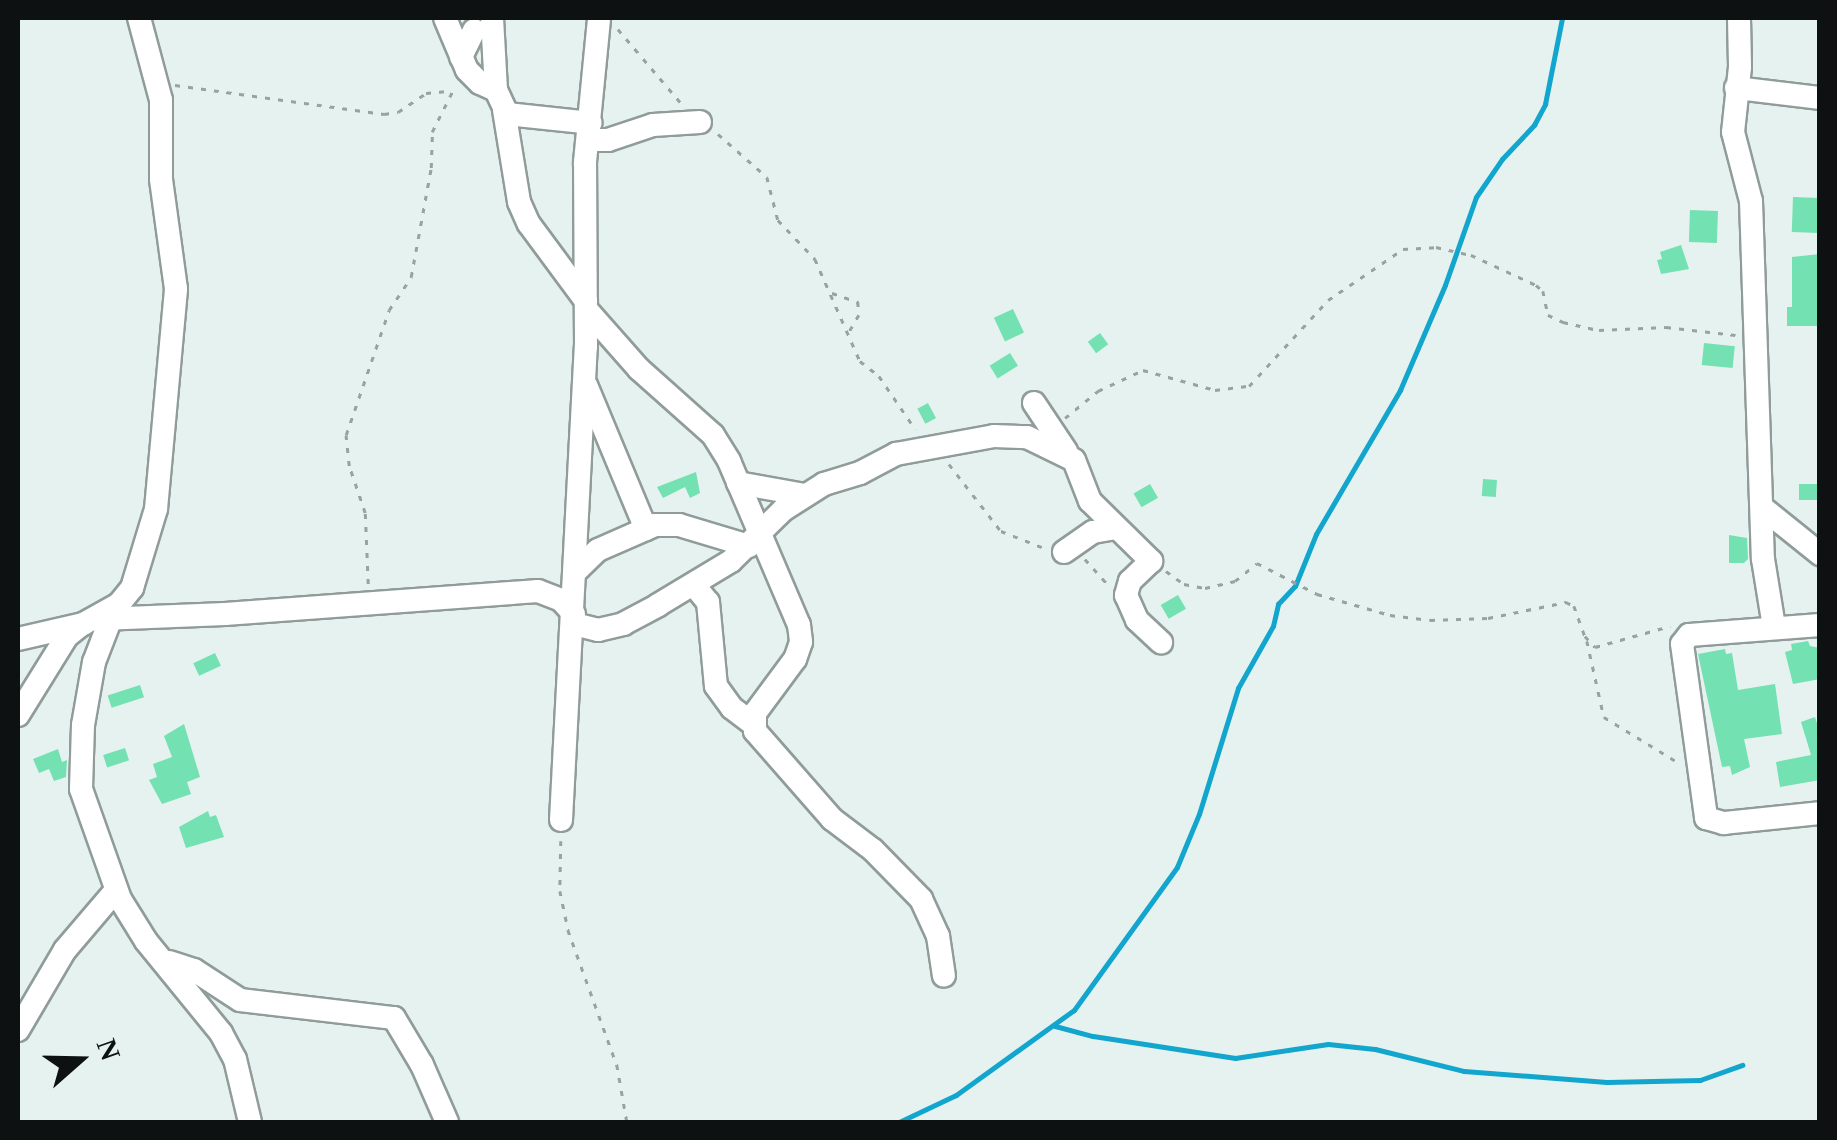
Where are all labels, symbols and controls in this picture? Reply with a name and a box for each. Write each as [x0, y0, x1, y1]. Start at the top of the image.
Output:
north arrow [30, 1010, 130, 1110]
text: N [91, 1035, 127, 1064]

